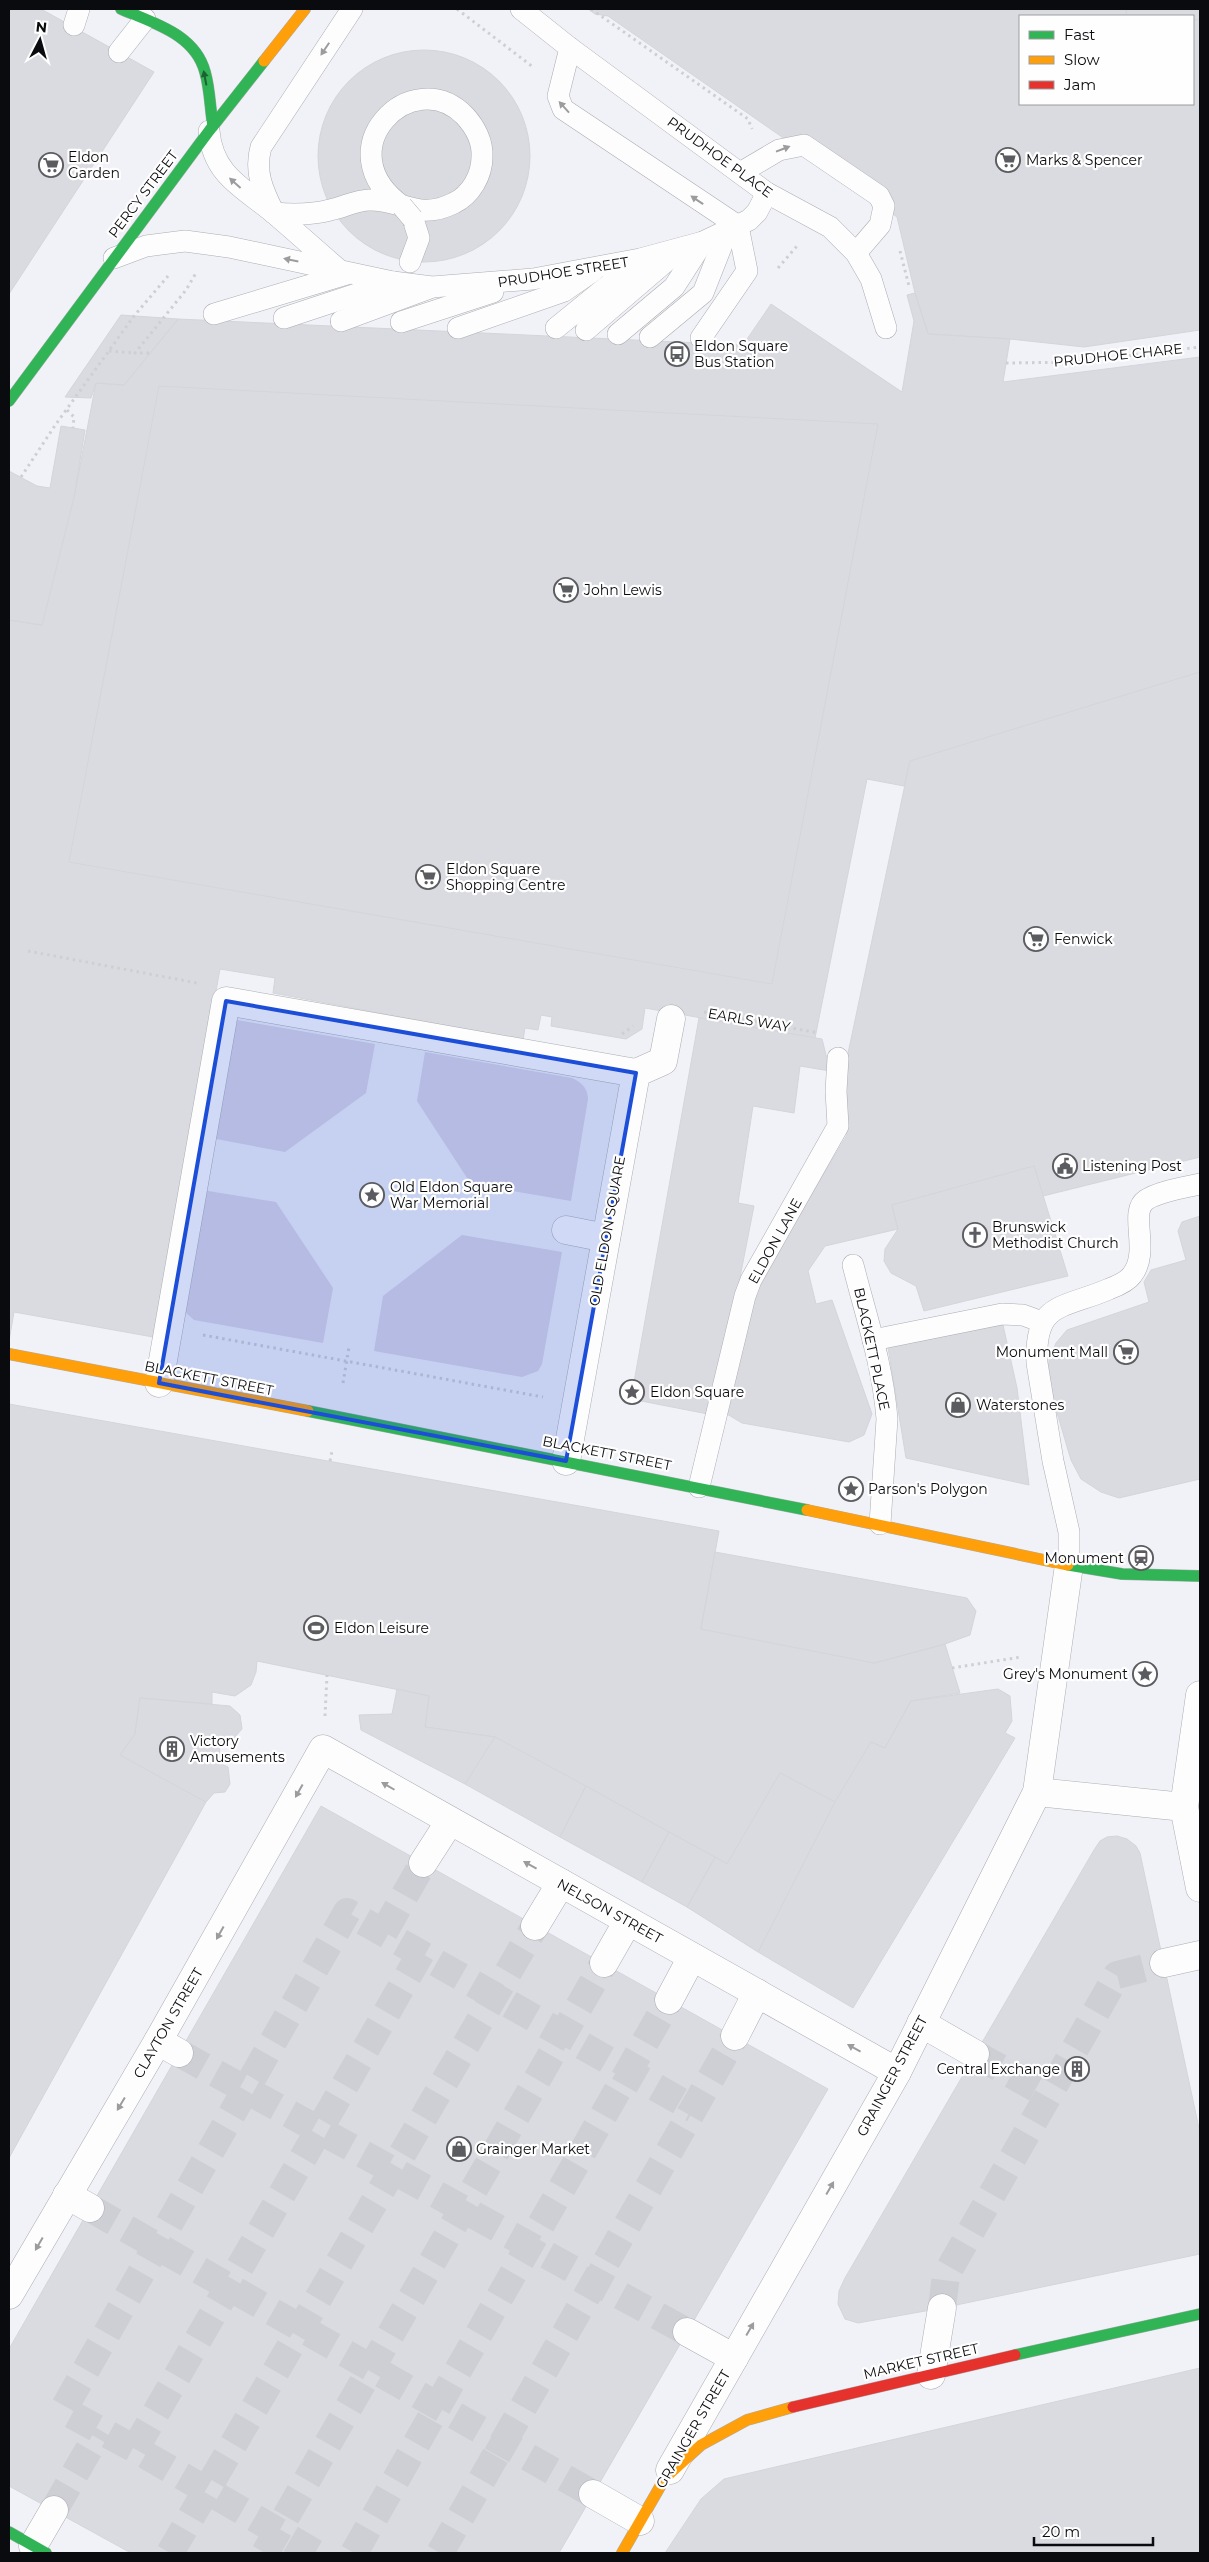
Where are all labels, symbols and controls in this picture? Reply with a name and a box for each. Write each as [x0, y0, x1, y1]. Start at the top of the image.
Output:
north arrow [15, 15, 65, 65]
legend [1019, 15, 1194, 105]
text: N [35, 18, 48, 37]
text: Fast [1064, 25, 1095, 44]
one-way arrow [320, 43, 330, 56]
text: Slow [1064, 50, 1100, 69]
one-way arrow [201, 69, 209, 85]
text: Jam [1063, 75, 1096, 94]
one-way arrow [559, 101, 570, 113]
street label: PRUDHOE PLACE [664, 113, 776, 201]
one-way arrow [776, 145, 791, 153]
street label: PERCY STREET [104, 147, 182, 241]
supermarket icon: Marks & Spencer [995, 147, 1021, 173]
place label: Eldon Garden [68, 148, 120, 182]
place label: Marks & Spencer [1026, 151, 1143, 169]
supermarket icon: Eldon Garden [38, 152, 64, 178]
one-way arrow [230, 177, 242, 189]
one-way arrow [691, 195, 704, 204]
street label: PRUDHOE STREET [496, 253, 630, 291]
one-way arrow [283, 256, 299, 264]
place label: Eldon Square Bus Station [694, 337, 788, 371]
street label: PRUDHOE CHARE [1053, 339, 1183, 371]
bus stop icon: Eldon Square Bus Station [664, 341, 690, 367]
supermarket icon: John Lewis [553, 577, 579, 603]
place label: John Lewis [583, 581, 662, 599]
place label: Eldon Square Shopping Centre [446, 860, 565, 894]
supermarket icon: Eldon Square Shopping Centre [415, 864, 441, 890]
supermarket icon: Fenwick [1023, 926, 1049, 952]
place label: Fenwick [1054, 930, 1113, 948]
street label: EARLS WAY [706, 1004, 792, 1036]
public building icon: Listening Post [1052, 1153, 1078, 1179]
street label: OLD ELDON SQUARE [585, 1155, 629, 1307]
place label: Listening Post [1082, 1157, 1182, 1175]
place label: Old Eldon Square War Memorial [390, 1178, 513, 1212]
place icon: Old Eldon Square War Memorial [359, 1182, 385, 1208]
street label: ELDON LANE [744, 1195, 806, 1287]
place label: Brunswick Methodist Church [992, 1218, 1119, 1252]
church icon: Brunswick Methodist Church [962, 1222, 988, 1248]
street label: BLACKETT PLACE [850, 1286, 894, 1412]
supermarket icon: Monument Mall [1113, 1339, 1139, 1365]
place label: Monument Mall [996, 1343, 1108, 1361]
street label: BLACKETT STREET [143, 1357, 275, 1399]
place icon: Eldon Square [619, 1379, 645, 1405]
place label: Eldon Square [650, 1383, 744, 1401]
shop icon: Waterstones [945, 1392, 971, 1418]
place label: Waterstones [976, 1396, 1064, 1414]
street label: BLACKETT STREET [541, 1432, 673, 1474]
place icon: Parson's Polygon [838, 1476, 864, 1502]
place label: Parson's Polygon [868, 1480, 988, 1498]
station icon: Monument [1128, 1545, 1154, 1571]
place label: Monument [1045, 1549, 1124, 1567]
sports icon: Eldon Leisure [303, 1615, 329, 1641]
place label: Eldon Leisure [334, 1619, 429, 1637]
place icon: Grey's Monument [1132, 1661, 1158, 1687]
place label: Grey's Monument [1003, 1665, 1128, 1683]
place label: Victory Amusements [190, 1732, 285, 1766]
building icon: Victory Amusements [159, 1736, 185, 1762]
one-way arrow [381, 1781, 395, 1790]
one-way arrow [295, 1785, 304, 1798]
one-way arrow [523, 1861, 536, 1870]
street label: NELSON STREET [554, 1875, 666, 1947]
one-way arrow [215, 1926, 224, 1939]
street label: CLAYTON STREET [129, 1965, 207, 2081]
street label: GRAINGER STREET [853, 2013, 931, 2139]
one-way arrow [847, 2044, 861, 2052]
building icon: Central Exchange [1064, 2056, 1090, 2082]
place label: Central Exchange [937, 2060, 1060, 2078]
one-way arrow [117, 2097, 126, 2111]
shop icon: Grainger Market [446, 2136, 472, 2162]
place label: Grainger Market [476, 2140, 590, 2158]
one-way arrow [826, 2181, 835, 2195]
one-way arrow [34, 2237, 43, 2251]
one-way arrow [746, 2322, 754, 2337]
street label: MARKET STREET [862, 2339, 980, 2383]
street label: GRAINGER STREET [652, 2366, 734, 2492]
scale bar [1034, 2514, 1153, 2546]
text: 20 m [1042, 2522, 1080, 2541]

